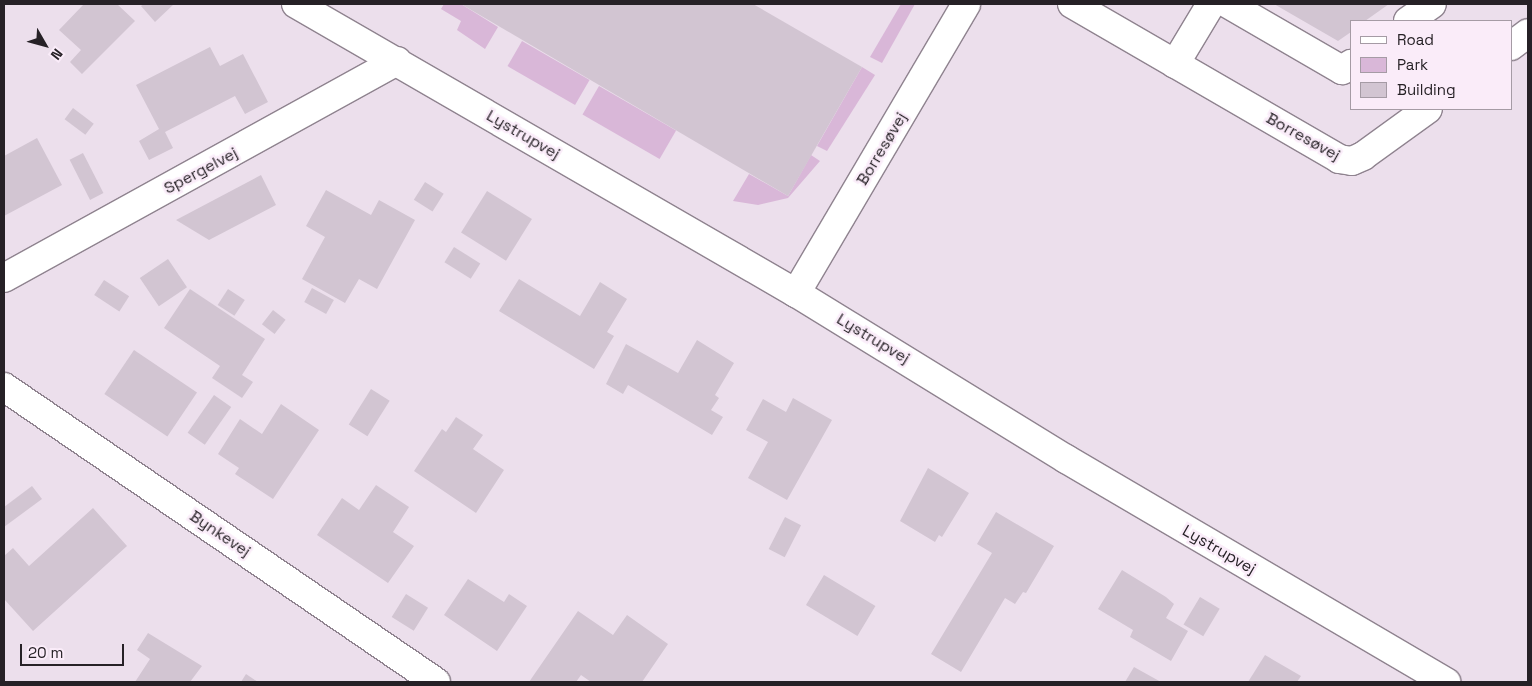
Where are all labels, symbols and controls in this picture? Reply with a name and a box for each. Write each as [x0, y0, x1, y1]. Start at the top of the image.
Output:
north arrow [20, 20, 70, 70]
legend [1350, 20, 1512, 110]
text: Road [1397, 30, 1434, 49]
text: N [47, 45, 67, 63]
text: Park [1397, 55, 1428, 74]
text: Building [1397, 80, 1456, 99]
street label: Lystrupvej [483, 106, 563, 164]
street label: Borresøvej [853, 109, 911, 189]
street label: Borresøvej [1263, 109, 1343, 165]
street label: Spergelvej [161, 144, 241, 198]
street label: Lystrupvej [833, 310, 913, 368]
street label: Bynkevej [186, 507, 254, 561]
street label: Lystrupvej [1179, 521, 1259, 579]
scale bar [22, 634, 126, 666]
text: 20 m [28, 643, 63, 662]

